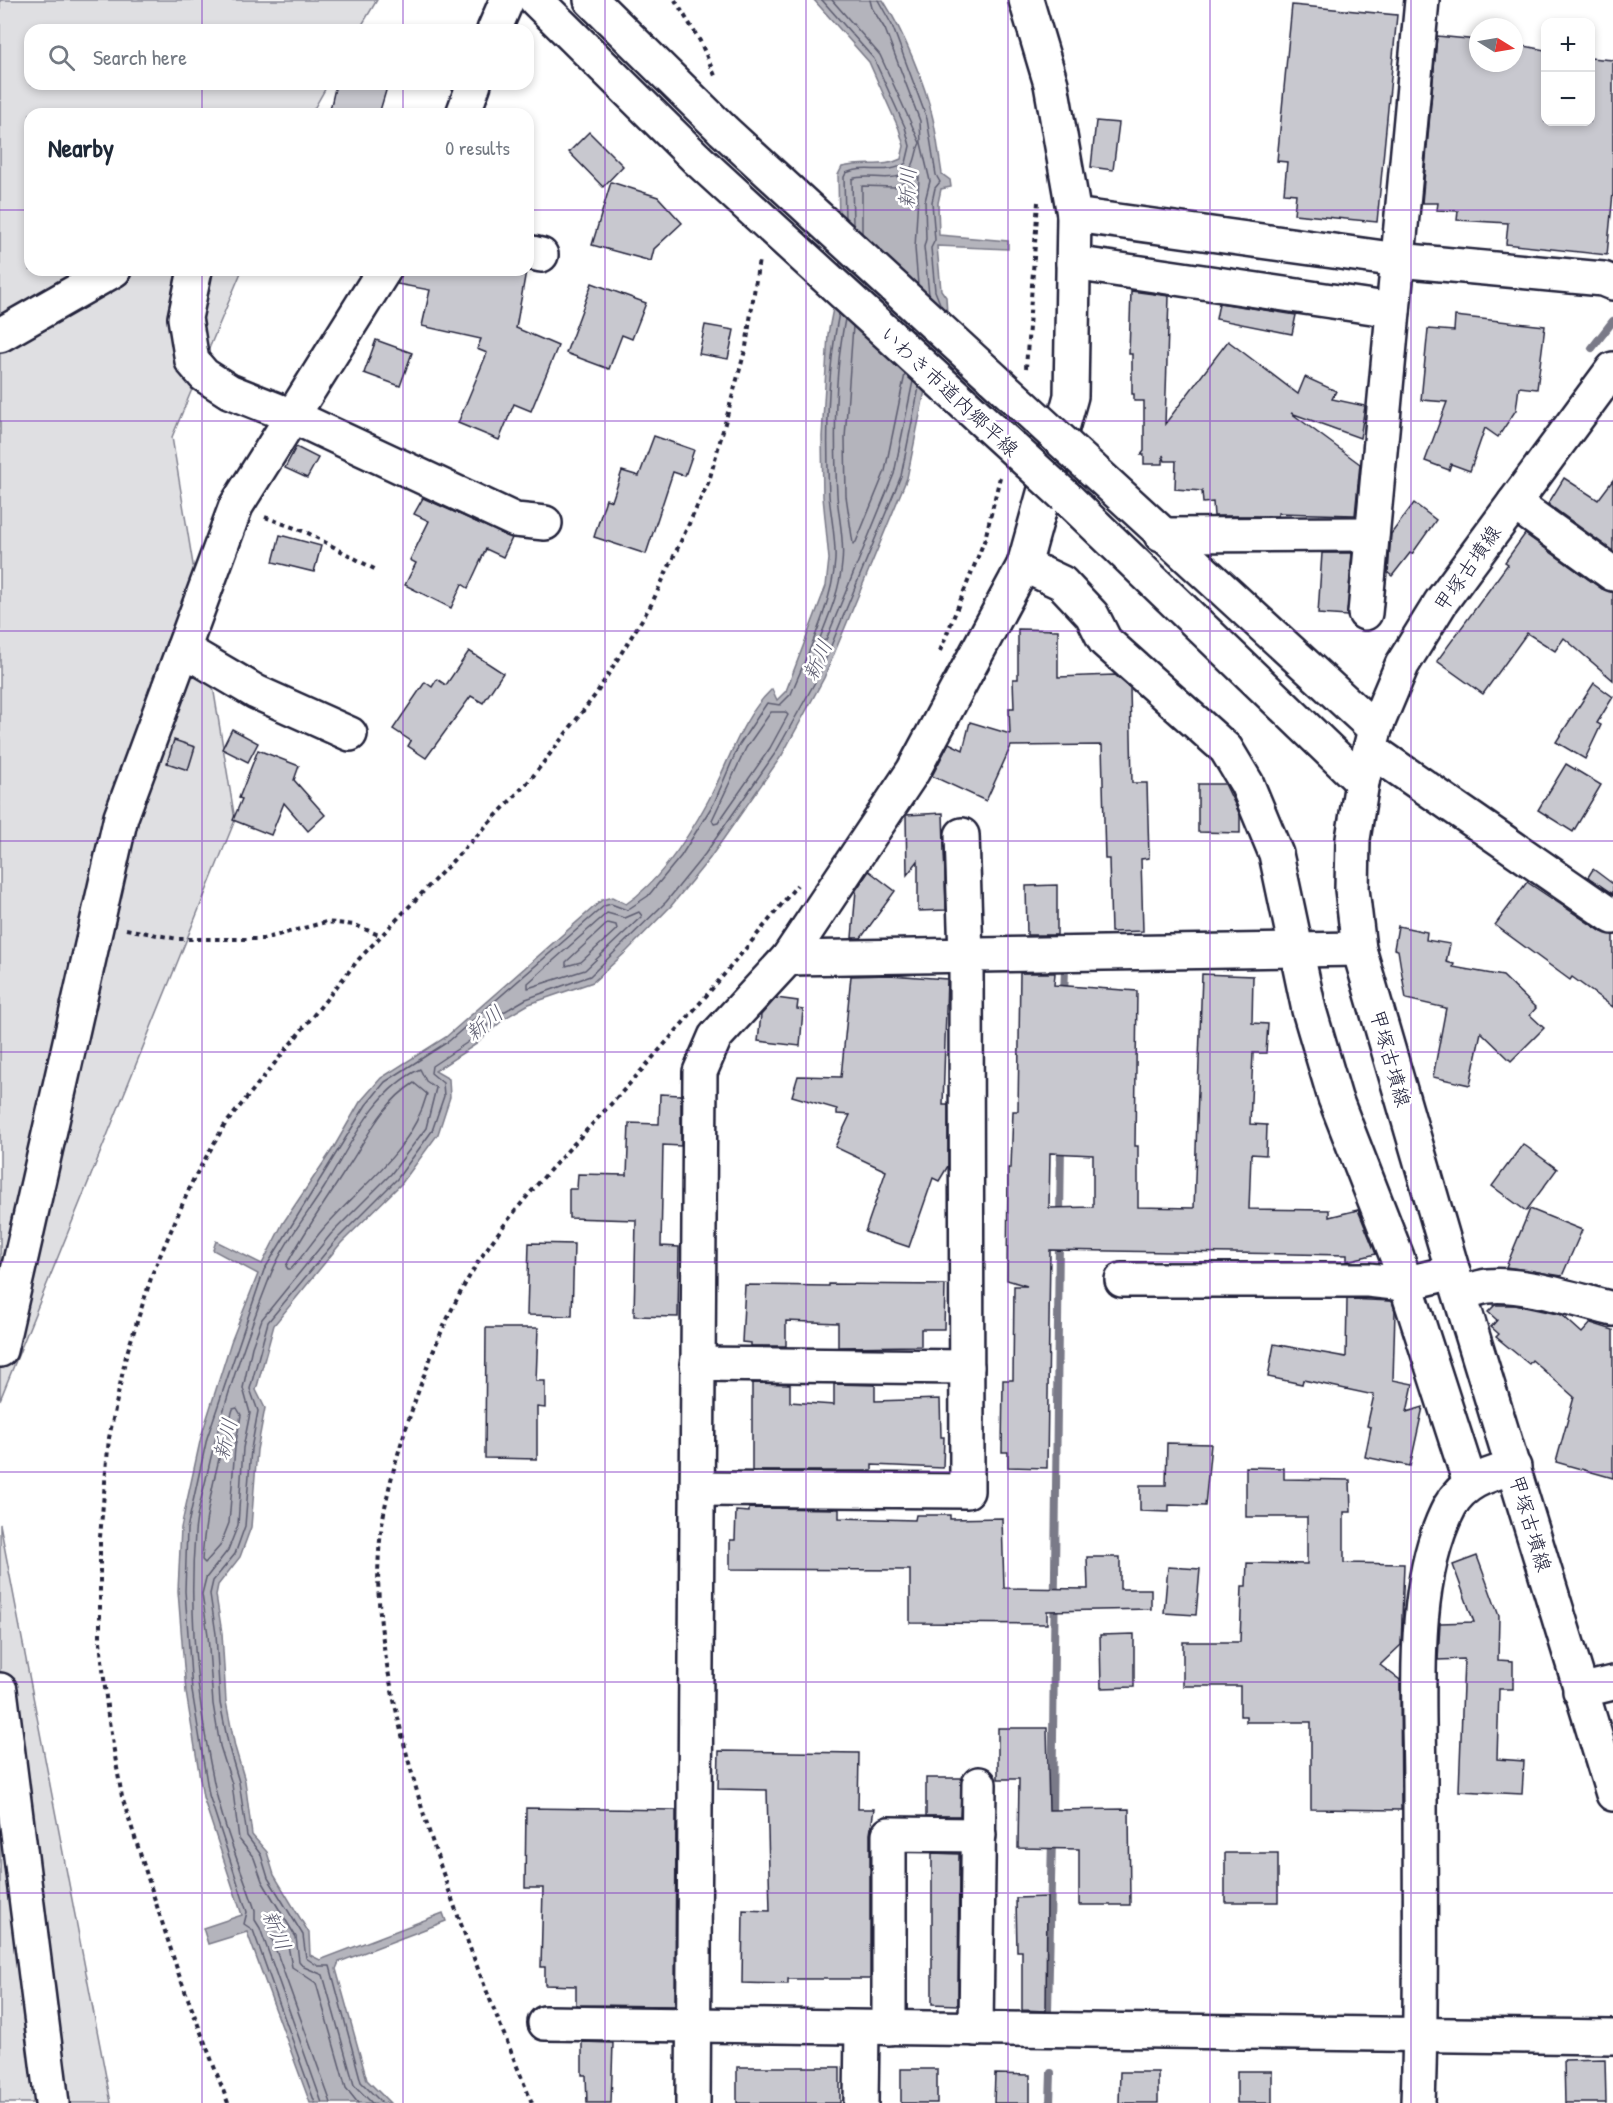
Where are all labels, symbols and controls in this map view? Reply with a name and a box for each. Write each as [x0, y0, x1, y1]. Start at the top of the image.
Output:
north arrow [1469, 18, 1523, 72]
map controls [1541, 18, 1595, 126]
button: + [1541, 18, 1595, 72]
search box [24, 24, 534, 90]
icon: search [45, 41, 78, 74]
text: Search here [93, 42, 187, 72]
button: − [1541, 72, 1595, 126]
text: Nearby [48, 130, 114, 165]
text: 0 results [445, 134, 510, 161]
water label: 新川 [891, 166, 923, 210]
street label: いわき市道内郷平線 [875, 320, 1025, 462]
street label: 甲塚古墳線 [1427, 519, 1507, 617]
water label: 新川 [795, 635, 839, 685]
water label: 新川 [459, 999, 509, 1047]
street label: 甲塚古墳線 [1364, 1006, 1418, 1110]
water label: 新川 [206, 1415, 244, 1463]
street label: 甲塚古墳線 [1503, 1471, 1559, 1575]
water label: 新川 [256, 1905, 298, 1955]

